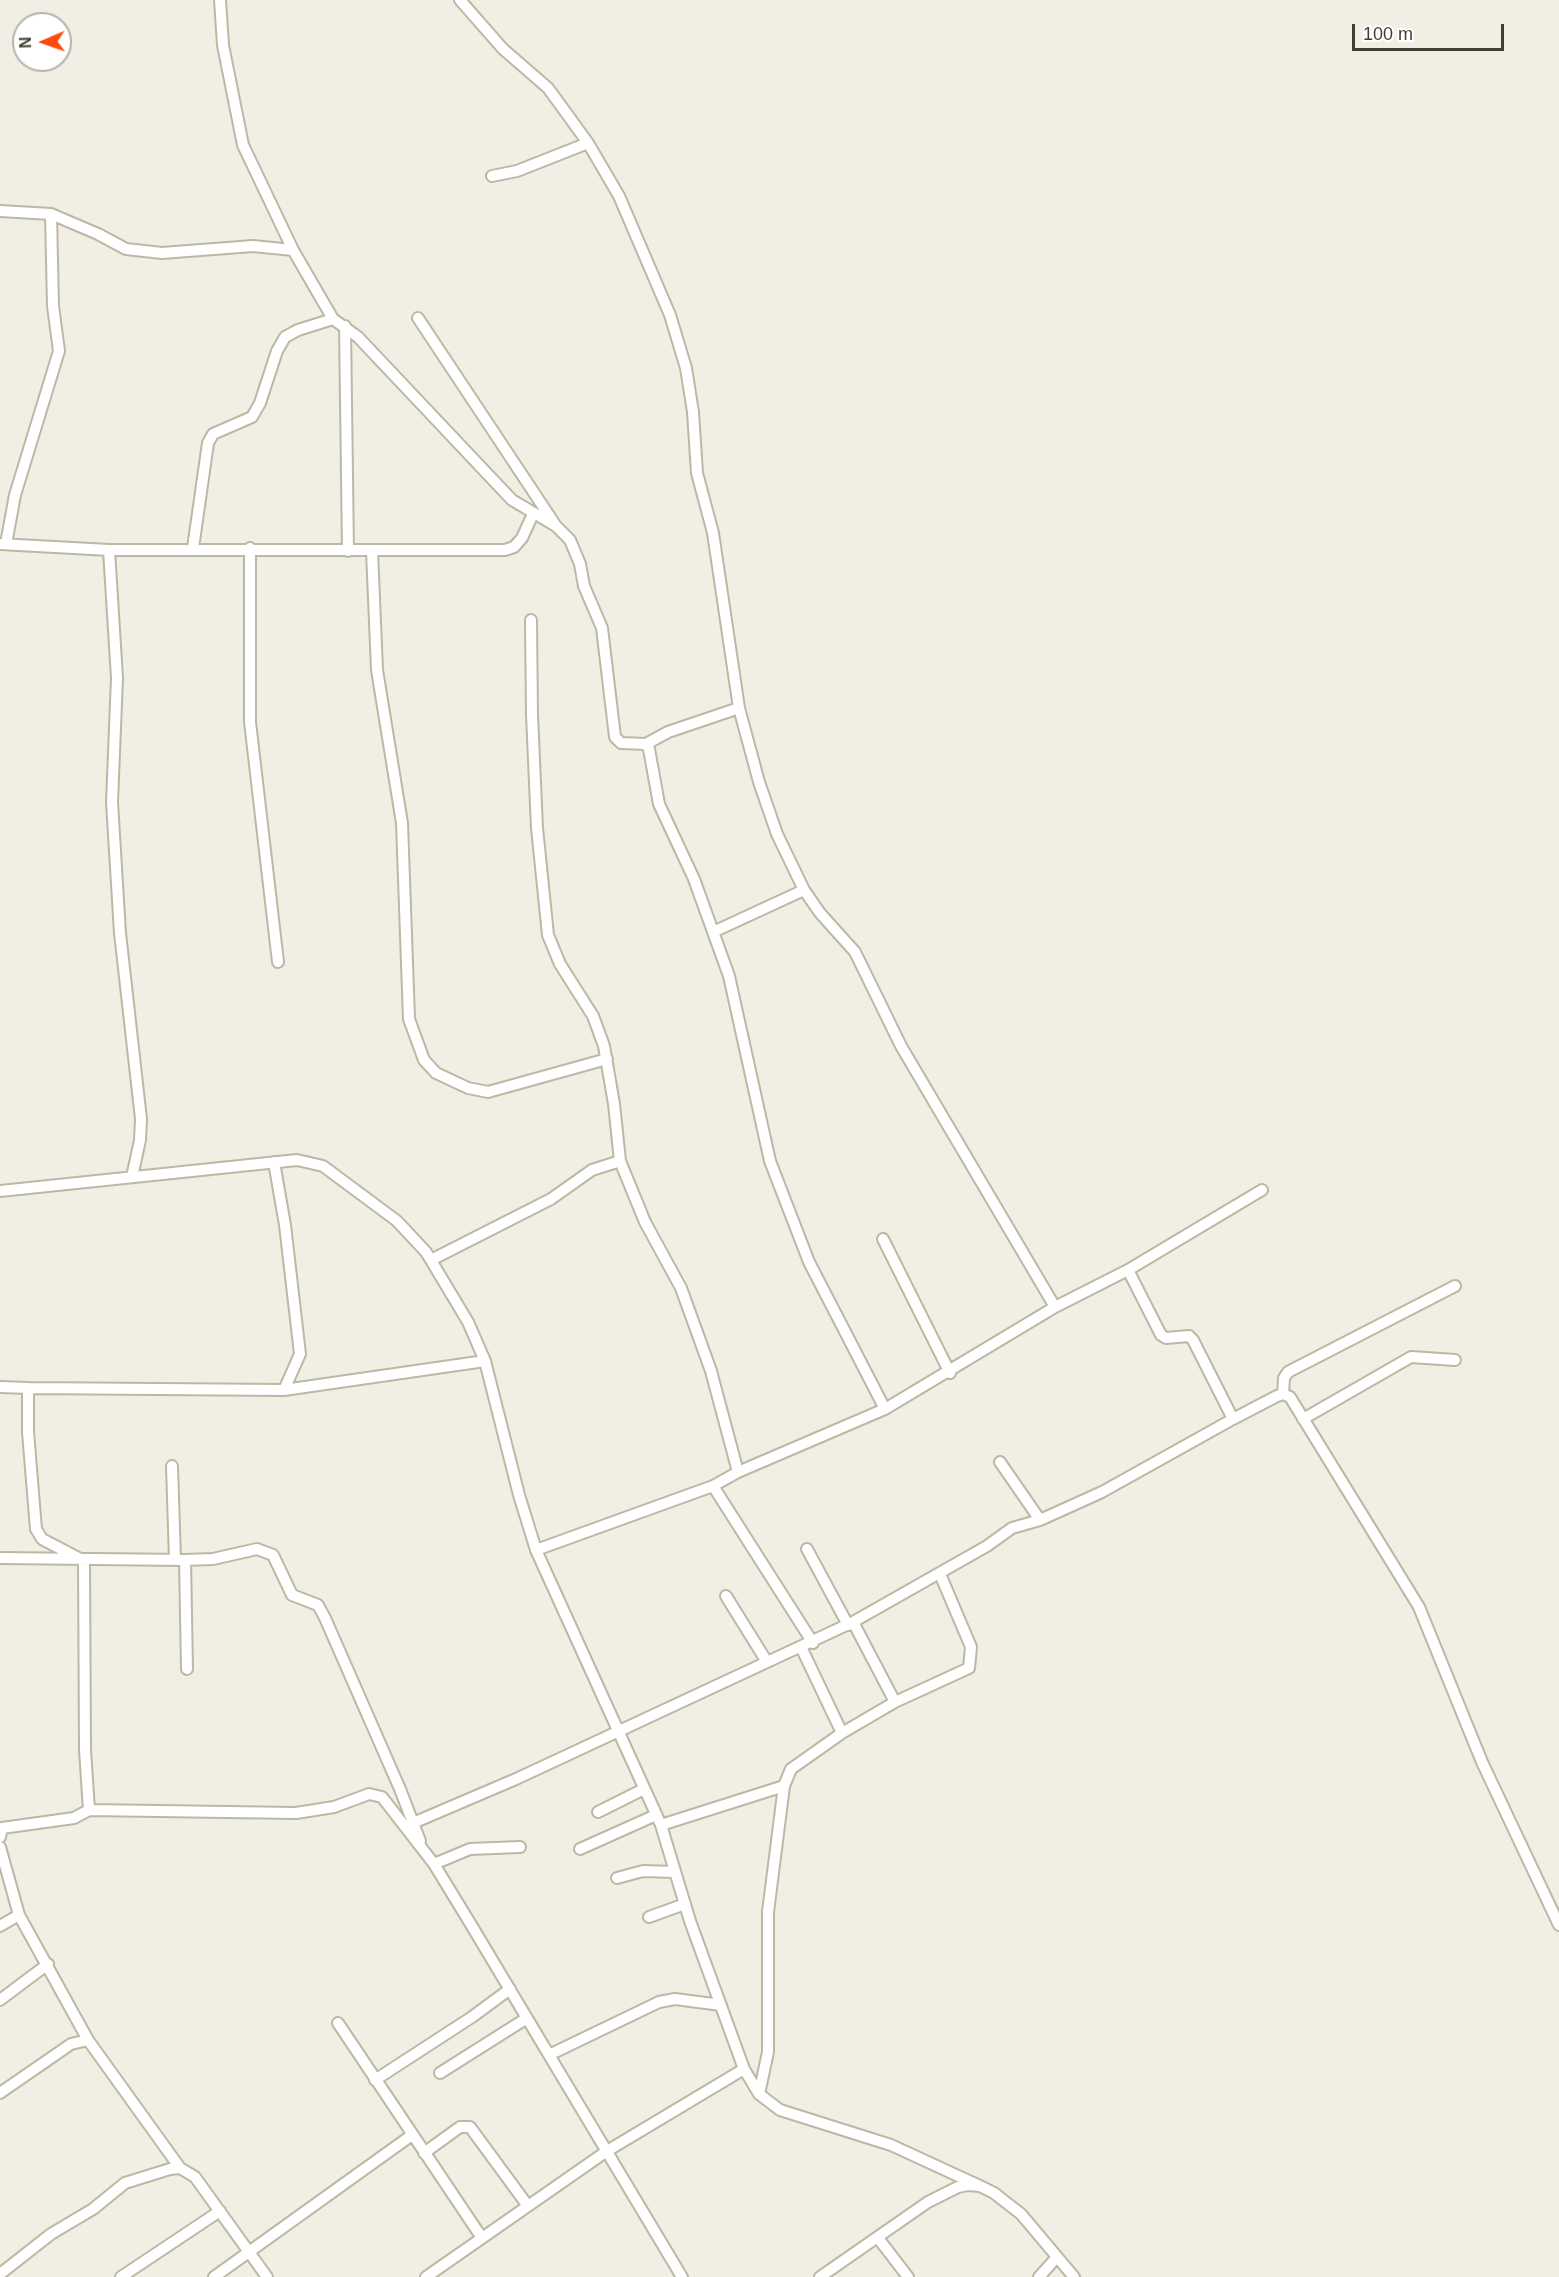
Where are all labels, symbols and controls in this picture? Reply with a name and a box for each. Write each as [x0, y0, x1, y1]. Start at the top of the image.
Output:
north arrow [12, 12, 72, 72]
scale bar [1355, 12, 1506, 50]
text: 100 m [1363, 24, 1413, 44]
text: N [17, 37, 34, 49]

